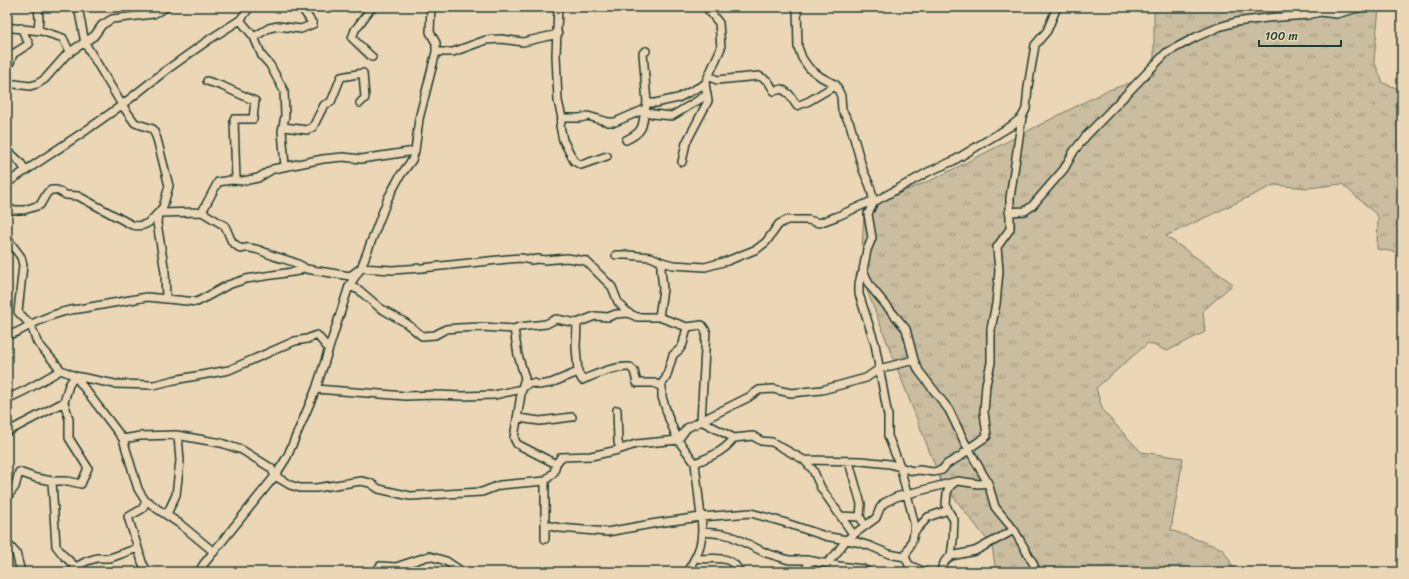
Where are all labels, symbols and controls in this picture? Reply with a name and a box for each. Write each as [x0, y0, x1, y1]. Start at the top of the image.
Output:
scale bar [1259, 22, 1341, 48]
text: 100 m [1265, 25, 1298, 47]

